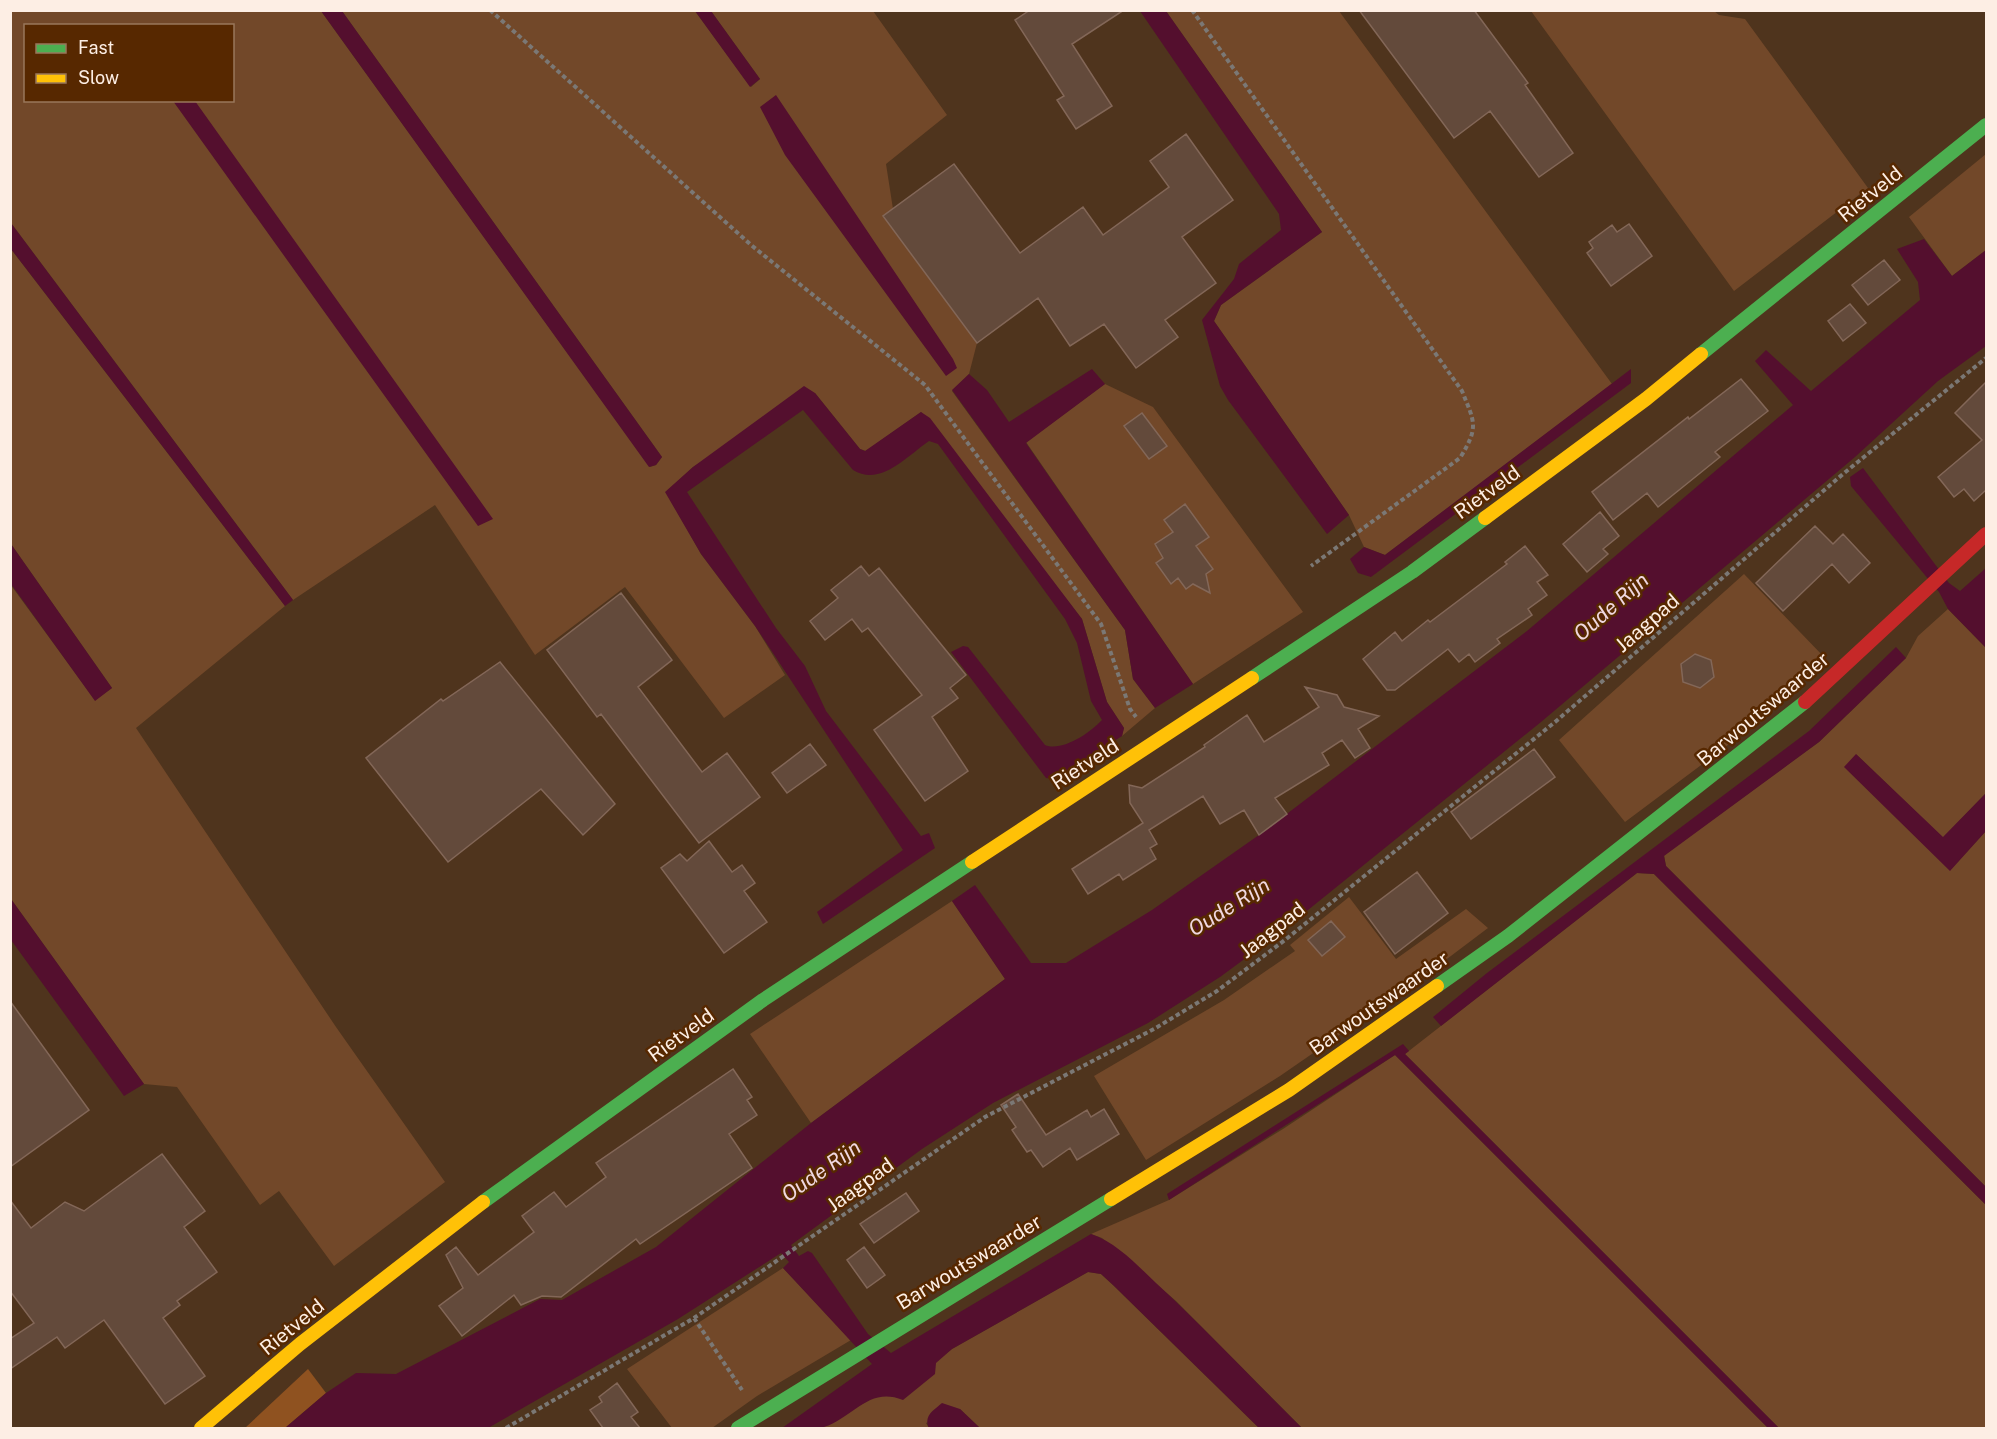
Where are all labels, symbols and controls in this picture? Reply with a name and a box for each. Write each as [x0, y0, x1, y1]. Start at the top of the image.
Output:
legend [24, 24, 234, 102]
text: Fast [78, 37, 114, 58]
text: Slow [78, 67, 119, 88]
street label: Rietveld [1833, 161, 1907, 227]
street label: Rietveld [1449, 460, 1525, 524]
water label: Oude Rijn [1568, 567, 1653, 646]
street label: Jaagpad [1610, 589, 1684, 657]
street label: Barwoutswaarder [1692, 647, 1834, 771]
street label: Rietveld [1047, 733, 1123, 795]
water label: Oude Rijn [1183, 872, 1274, 941]
street label: Jaagpad [1234, 897, 1310, 963]
street label: Barwoutswaarder [1305, 946, 1454, 1060]
street label: Rietveld [643, 1003, 719, 1067]
water label: Oude Rijn [776, 1134, 865, 1207]
street label: Jaagpad [822, 1153, 898, 1217]
street label: Barwoutswaarder [892, 1209, 1046, 1315]
street label: Rietveld [255, 1294, 329, 1360]

